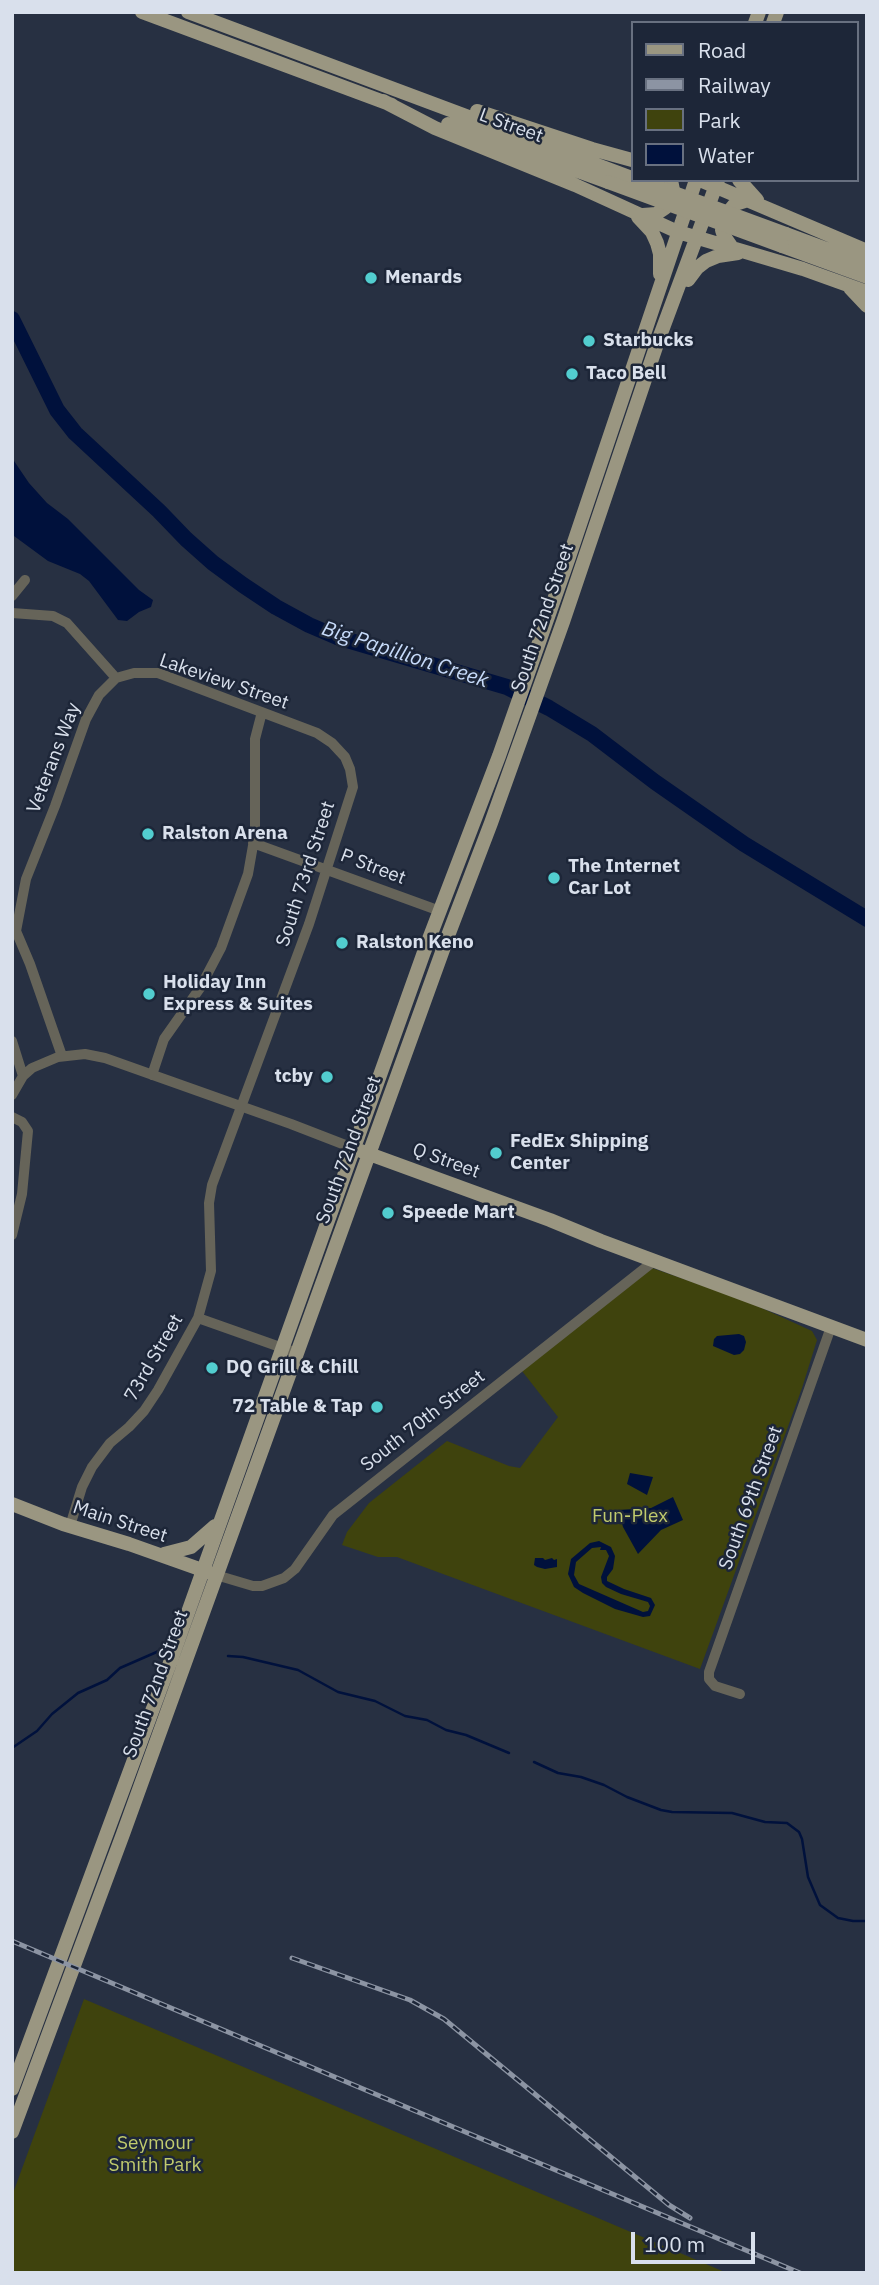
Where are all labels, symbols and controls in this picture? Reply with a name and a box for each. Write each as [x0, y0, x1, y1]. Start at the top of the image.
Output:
legend [630, 21, 858, 182]
text: Road [698, 36, 746, 64]
text: Railway [698, 71, 771, 99]
street label: L Street [476, 104, 546, 148]
text: Park [698, 106, 741, 134]
text: Water [698, 141, 754, 169]
place label: Menards [385, 267, 462, 289]
marker: Menards [363, 270, 379, 286]
place label: Starbucks [603, 330, 694, 352]
marker: Starbucks [581, 333, 597, 349]
place label: Taco Bell [586, 363, 666, 385]
marker: Taco Bell [564, 366, 580, 382]
street label: South 72nd Street [507, 541, 579, 695]
water label: Big Papillion Creek [319, 616, 491, 694]
street label: Lakeview Street [156, 649, 292, 715]
street label: Veterans Way [23, 700, 85, 816]
street label: South 73rd Street [272, 798, 340, 950]
place label: Ralston Arena [162, 823, 288, 845]
marker: Ralston Arena [140, 826, 156, 842]
street label: P Street [337, 844, 409, 890]
place label: The Internet Car Lot [568, 856, 680, 900]
marker: The Internet Car Lot [546, 870, 562, 886]
place label: Ralston Keno [356, 932, 474, 954]
marker: Ralston Keno [334, 935, 350, 951]
place label: Holiday Inn Express & Suites [163, 972, 313, 1016]
marker: Holiday Inn Express & Suites [141, 986, 157, 1002]
place label: tcby [274, 1066, 313, 1088]
marker: tcby [319, 1069, 335, 1085]
street label: South 72nd Street [312, 1073, 386, 1227]
place label: FedEx Shipping Center [510, 1131, 648, 1175]
street label: Q Street [409, 1138, 483, 1184]
marker: FedEx Shipping Center [488, 1145, 504, 1161]
place label: Speede Mart [402, 1202, 515, 1224]
marker: Speede Mart [380, 1205, 396, 1221]
street label: 73rd Street [120, 1310, 188, 1406]
place label: DQ Grill & Chill [226, 1357, 359, 1379]
marker: DQ Grill & Chill [204, 1360, 220, 1376]
street label: South 70th Street [356, 1365, 490, 1477]
place label: 72 Table & Tap [232, 1396, 363, 1418]
marker: 72 Table & Tap [369, 1399, 385, 1415]
street label: South 69th Street [714, 1423, 788, 1573]
street label: Main Street [70, 1496, 170, 1548]
park label: Fun-Plex [592, 1506, 668, 1528]
street label: South 72nd Street [119, 1607, 193, 1761]
park label: Seymour Smith Park [109, 2133, 201, 2177]
scale bar [634, 2218, 758, 2262]
text: 100 m [644, 2230, 705, 2258]

